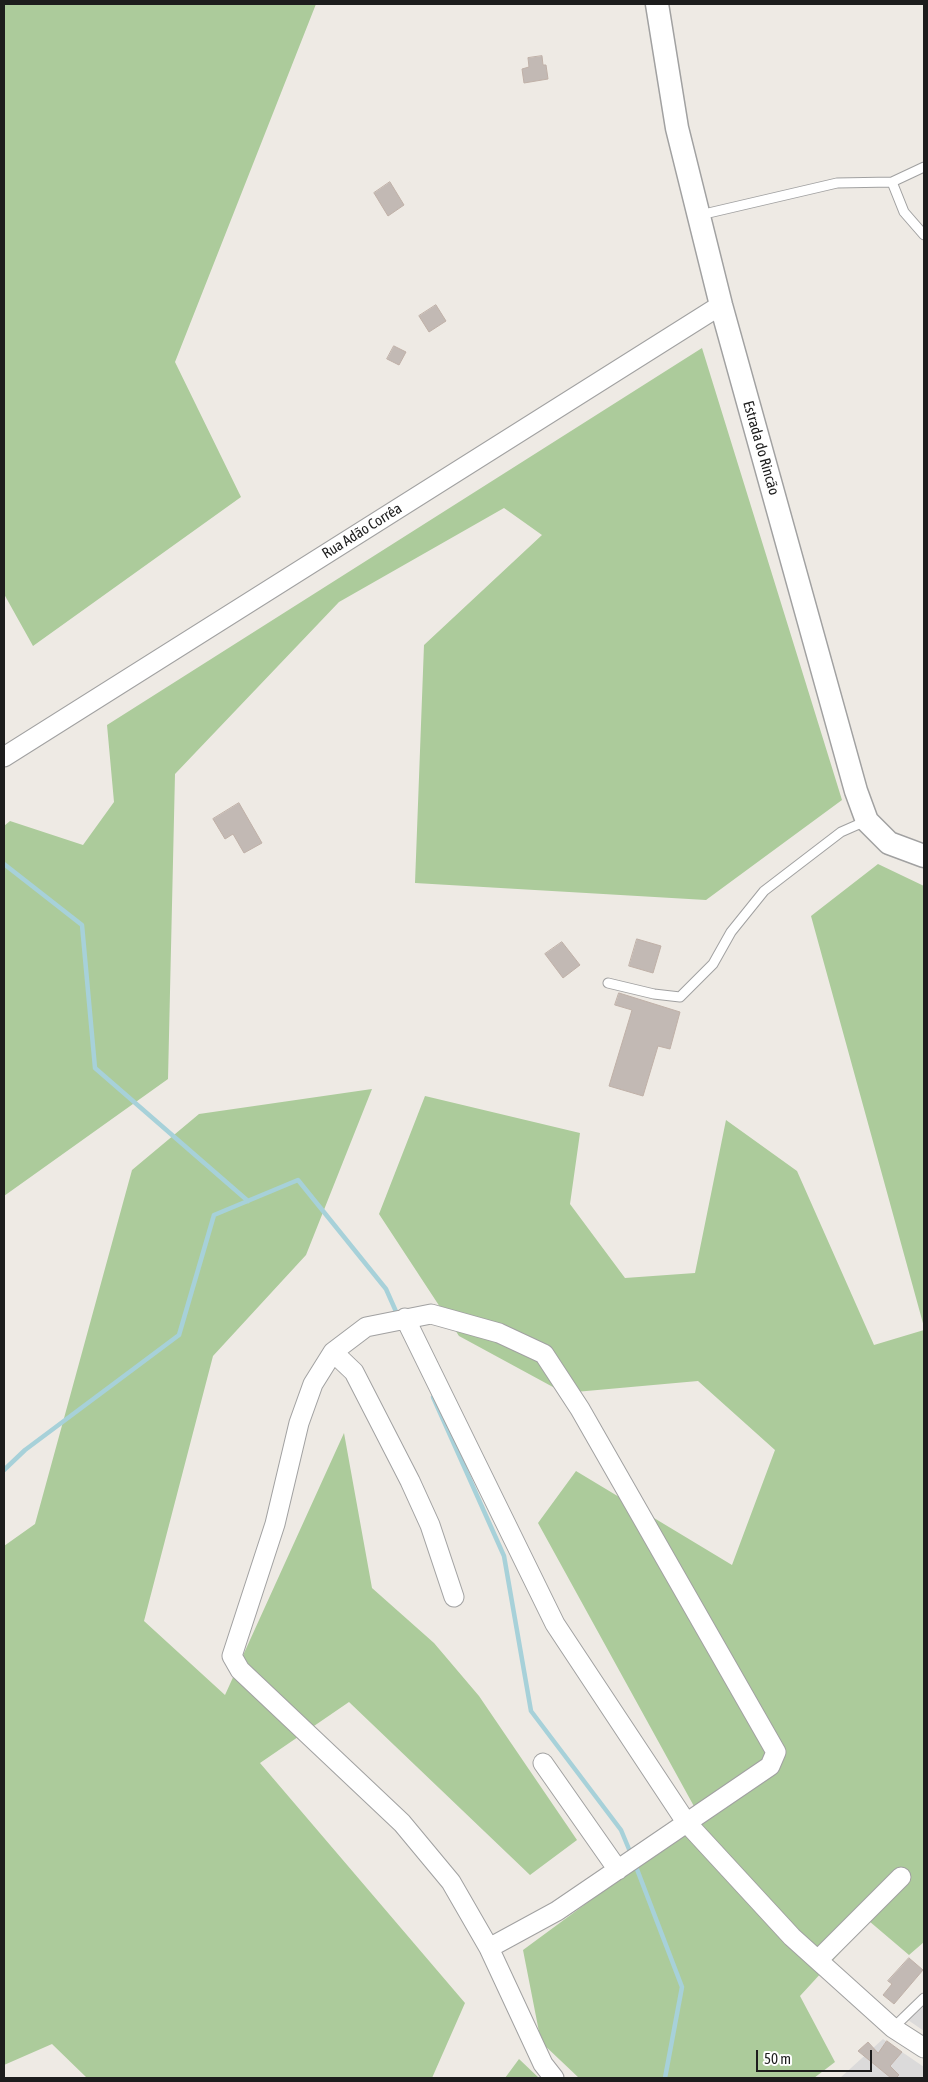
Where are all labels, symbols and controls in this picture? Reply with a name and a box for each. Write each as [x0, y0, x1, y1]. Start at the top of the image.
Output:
street label: Estrada do Rincão [739, 399, 783, 497]
street label: Rua Adão Corrêa [319, 499, 405, 563]
scale bar [758, 2040, 874, 2072]
text: 50 m [764, 2050, 791, 2067]

